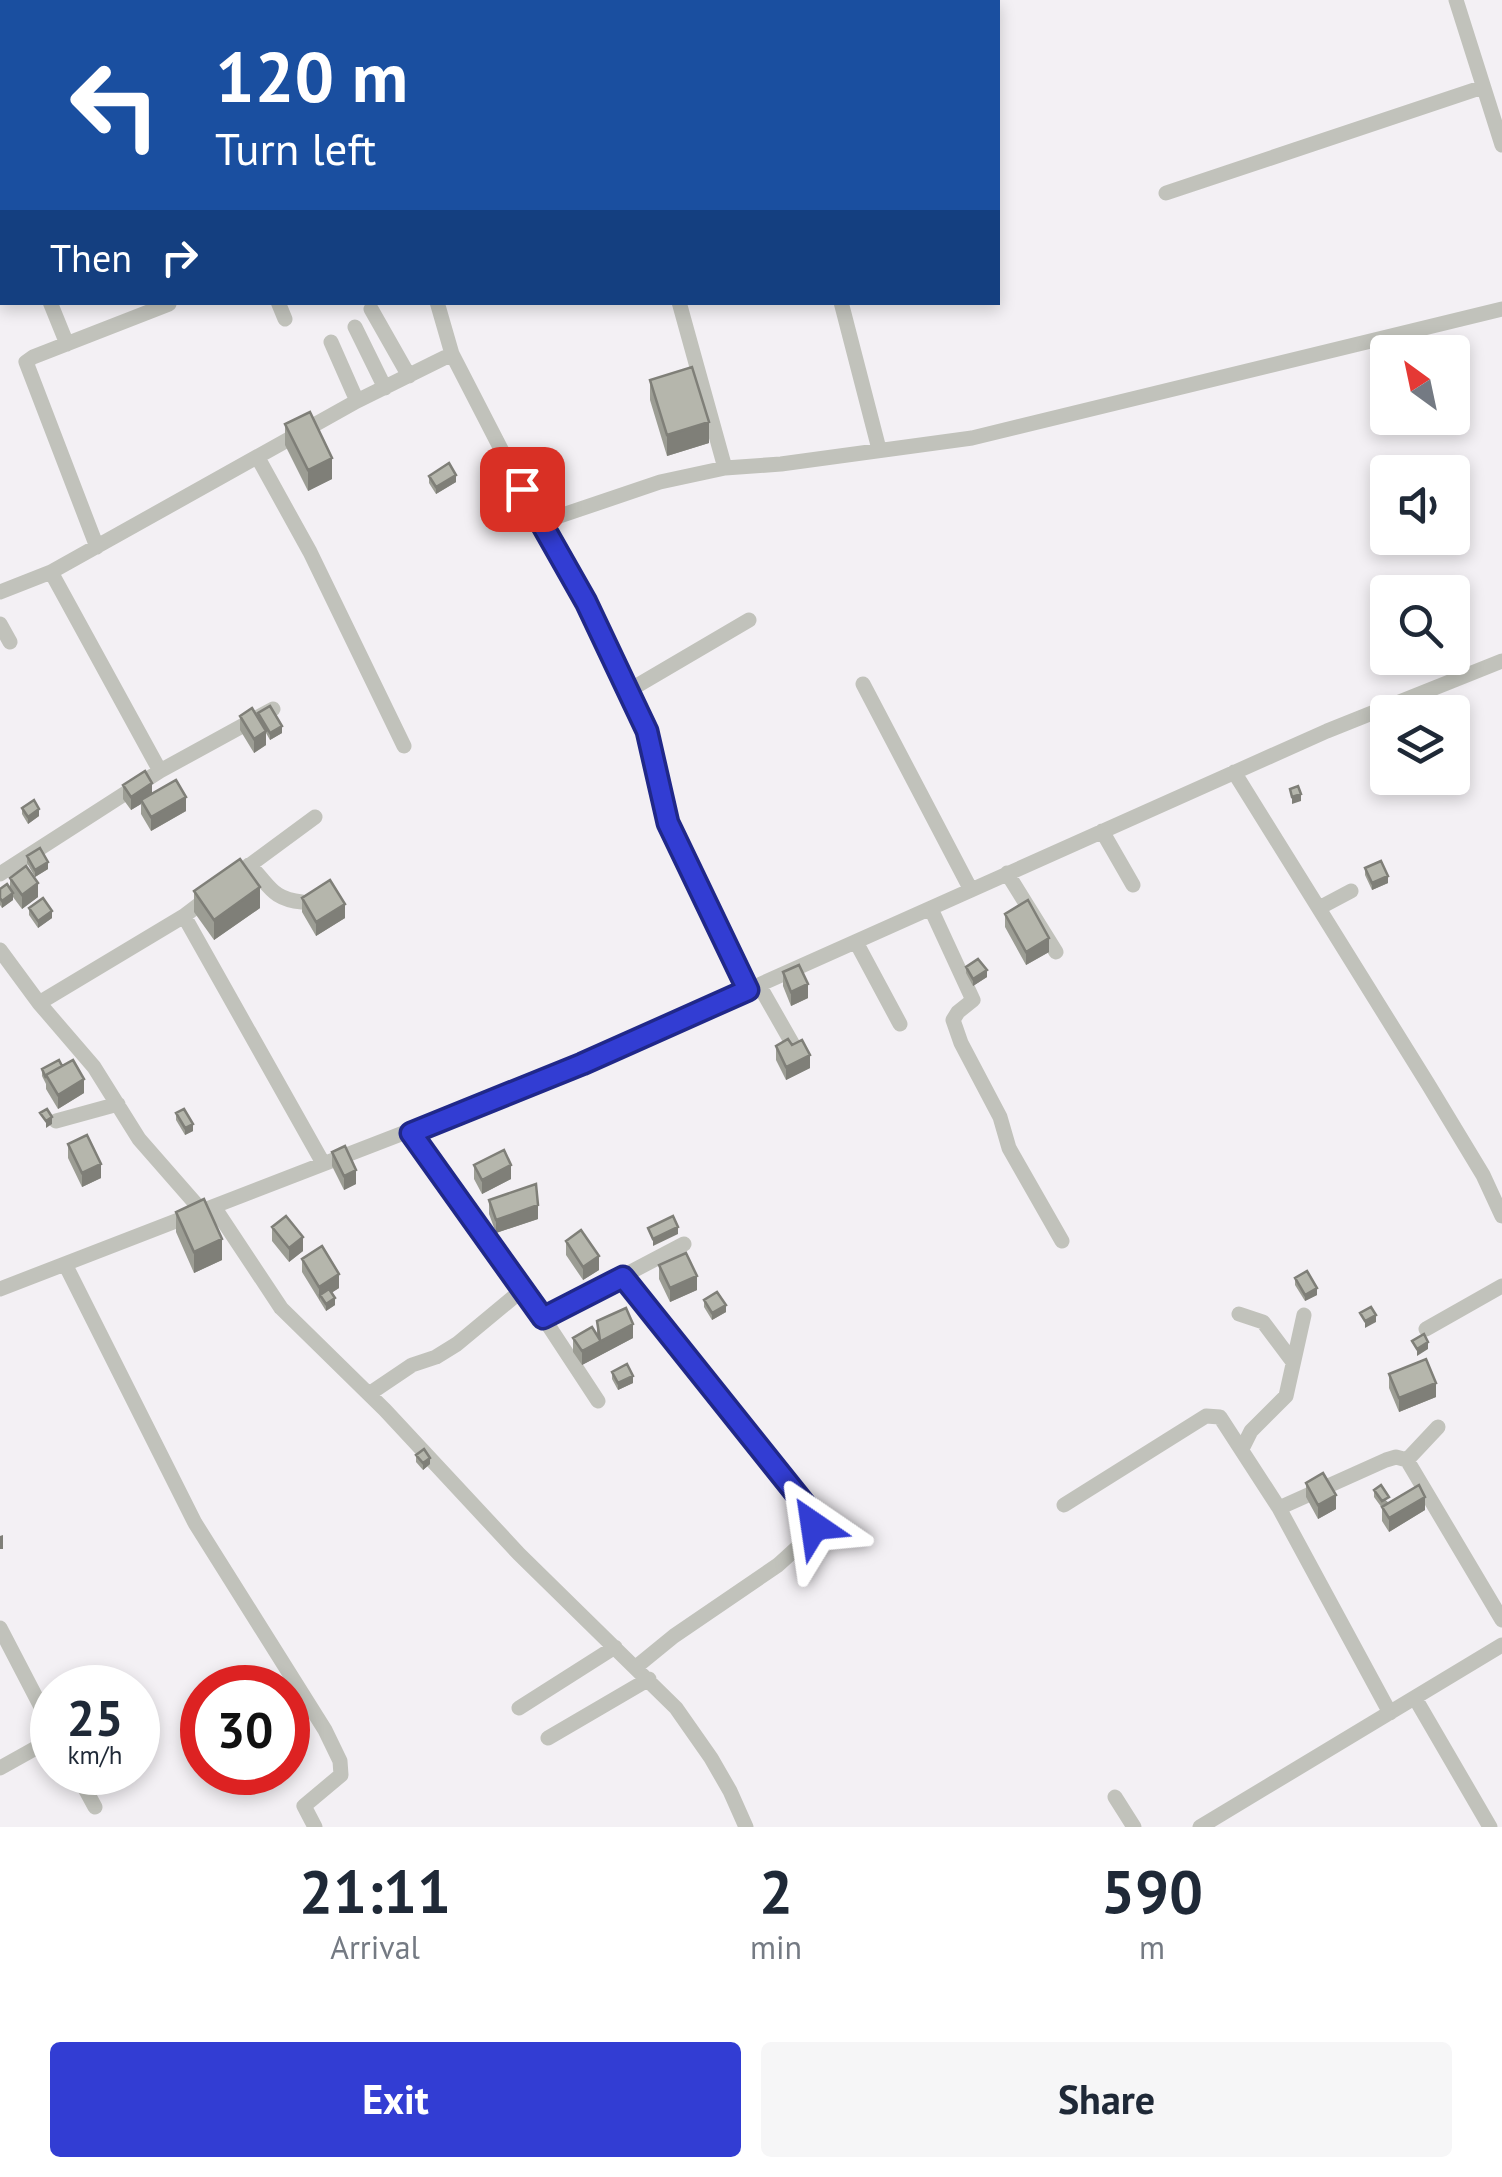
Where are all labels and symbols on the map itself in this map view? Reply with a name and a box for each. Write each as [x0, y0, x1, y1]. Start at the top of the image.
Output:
north arrow [1370, 335, 1470, 435]
pin [480, 447, 565, 532]
position arrow [762, 1474, 866, 1578]
speed limit sign: 30 [180, 1665, 310, 1795]

